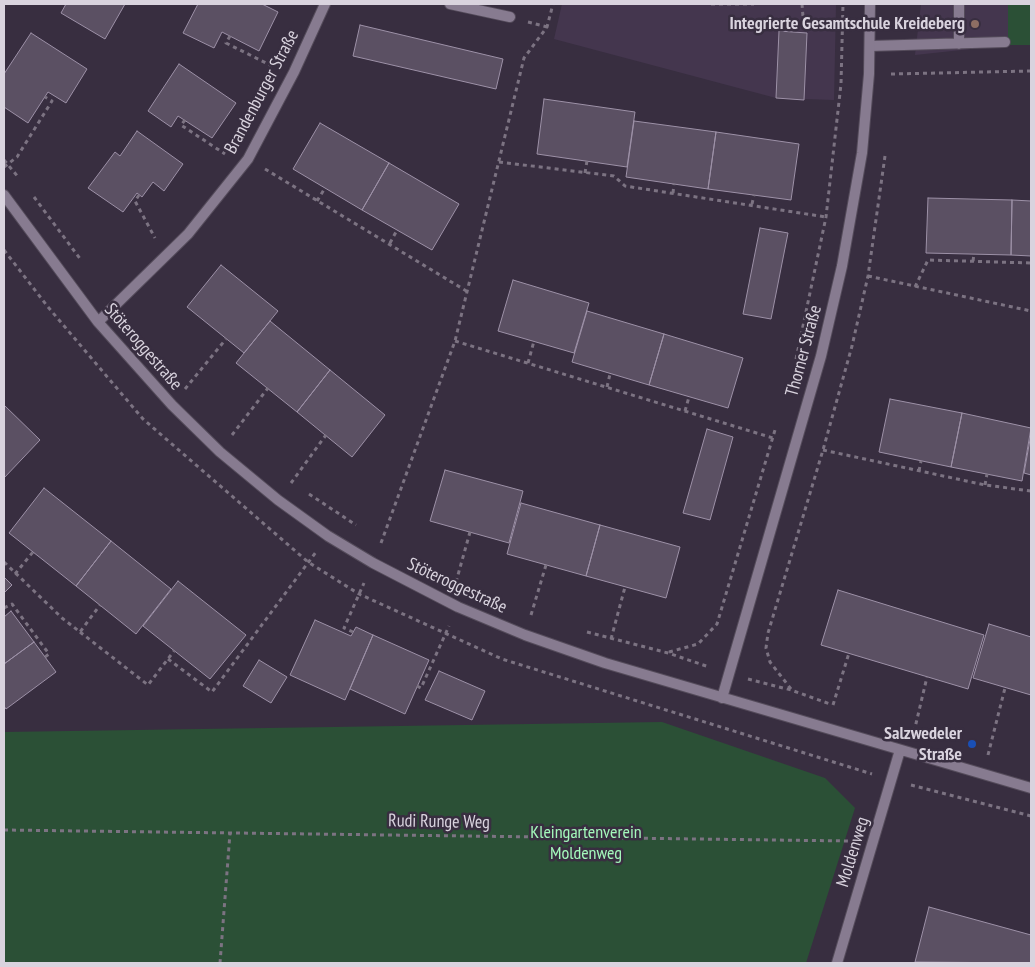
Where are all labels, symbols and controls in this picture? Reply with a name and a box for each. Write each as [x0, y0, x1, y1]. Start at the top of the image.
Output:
place label: Integrierte Gesamtschule Kreideberg [729, 13, 965, 35]
marker: Integrierte Gesamtschule Kreideberg [969, 18, 981, 30]
street label: Brandenburger Straße [220, 26, 304, 158]
street label: Stöteroggestraße [100, 299, 186, 395]
street label: Thorner Straße [781, 303, 827, 399]
street label: Stöteroggestraße [404, 553, 510, 619]
place label: Salzwedeler Straße [884, 723, 962, 766]
marker: Salzwedeler Straße [966, 738, 978, 750]
street label: Rudi Runge Weg [388, 810, 490, 834]
street label: Moldenweg [832, 814, 874, 890]
park label: Kleingartenverein Moldenweg [530, 822, 642, 864]

